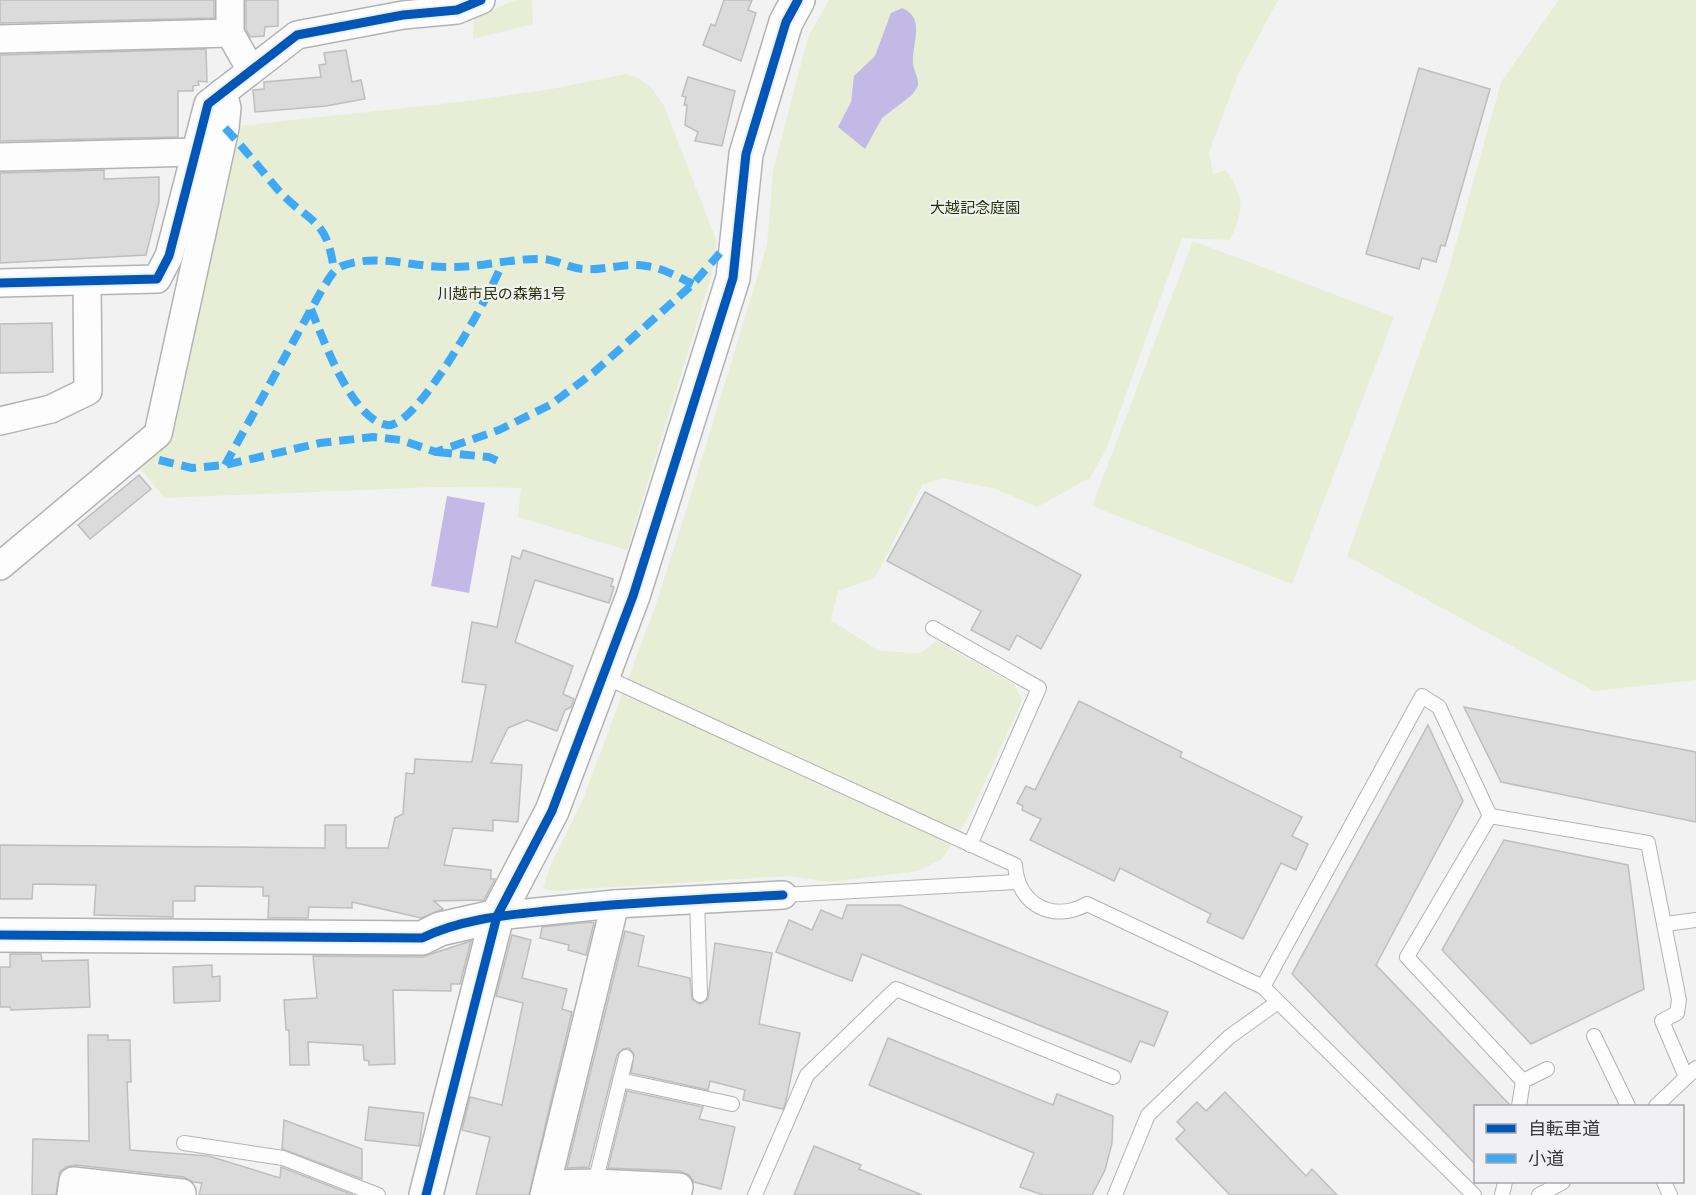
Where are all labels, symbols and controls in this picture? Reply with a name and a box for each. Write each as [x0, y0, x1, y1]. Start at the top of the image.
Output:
park label: 大越記念庭園 [930, 199, 1020, 216]
park label: 川越市民の森第1号 [438, 285, 566, 302]
legend [1474, 1105, 1684, 1183]
text: 自転車道 [1528, 1119, 1600, 1139]
text: 小道 [1528, 1149, 1564, 1169]

